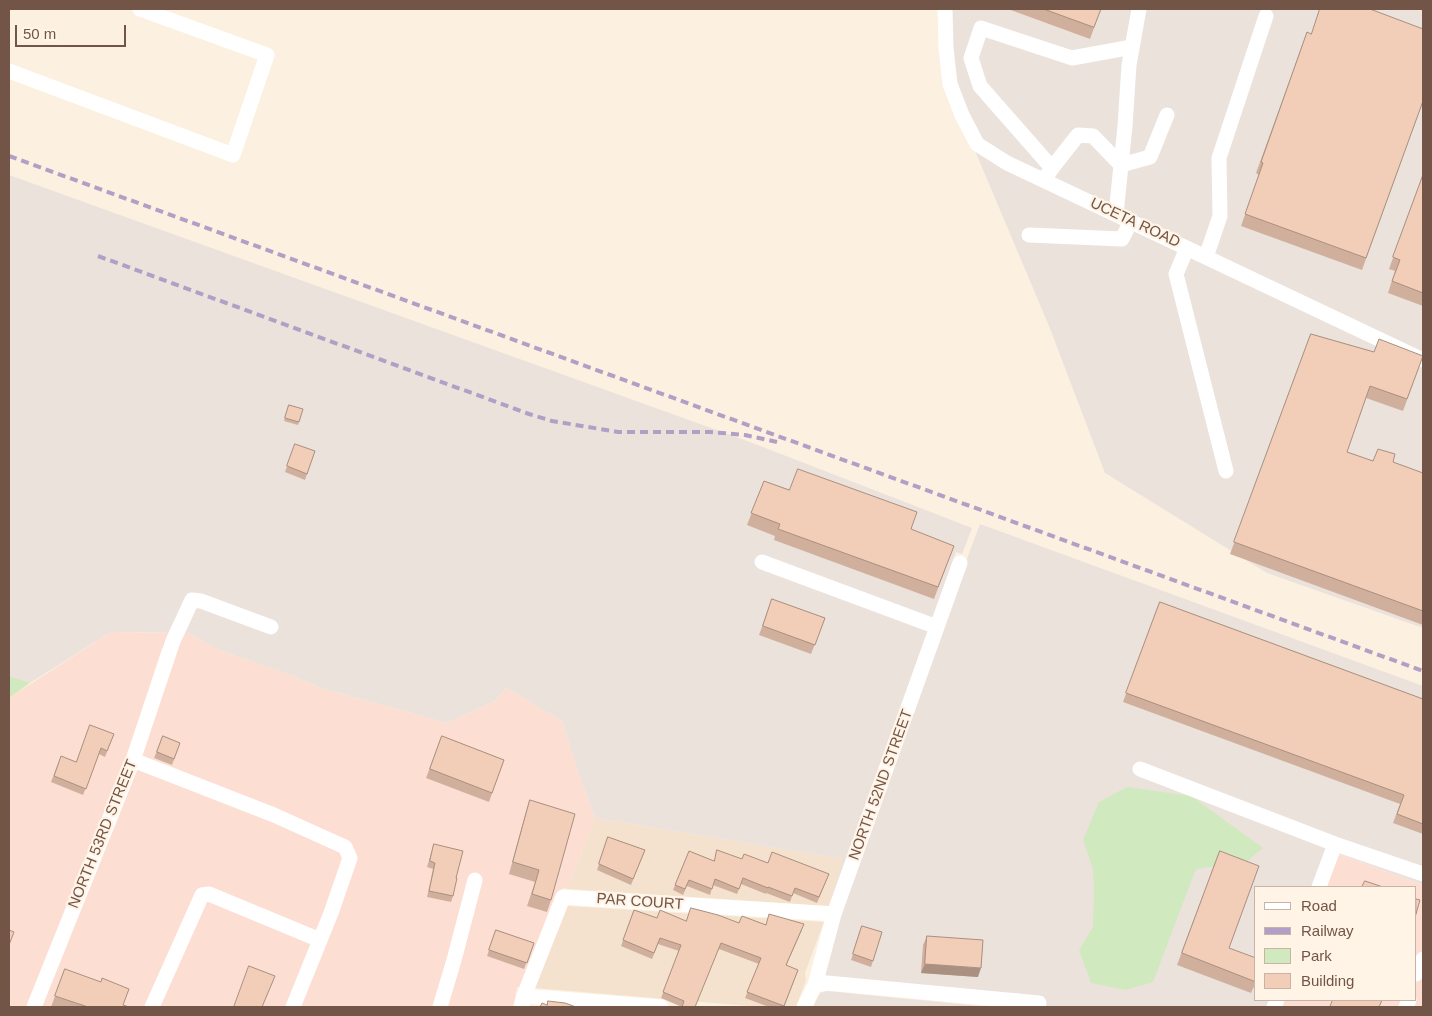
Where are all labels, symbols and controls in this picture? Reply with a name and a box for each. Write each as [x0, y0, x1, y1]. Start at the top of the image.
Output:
scale bar [18, 15, 129, 47]
text: 50 m [23, 25, 56, 42]
street label: UCETA ROAD [1087, 194, 1183, 252]
street label: NORTH 52ND STREET [845, 707, 917, 863]
street label: NORTH 53RD STREET [65, 757, 141, 911]
legend [1254, 886, 1417, 1001]
street label: PAR COURT [596, 890, 684, 914]
text: Road [1301, 897, 1337, 914]
text: Railway [1301, 922, 1354, 939]
text: Park [1301, 947, 1332, 964]
text: Building [1301, 972, 1354, 989]

